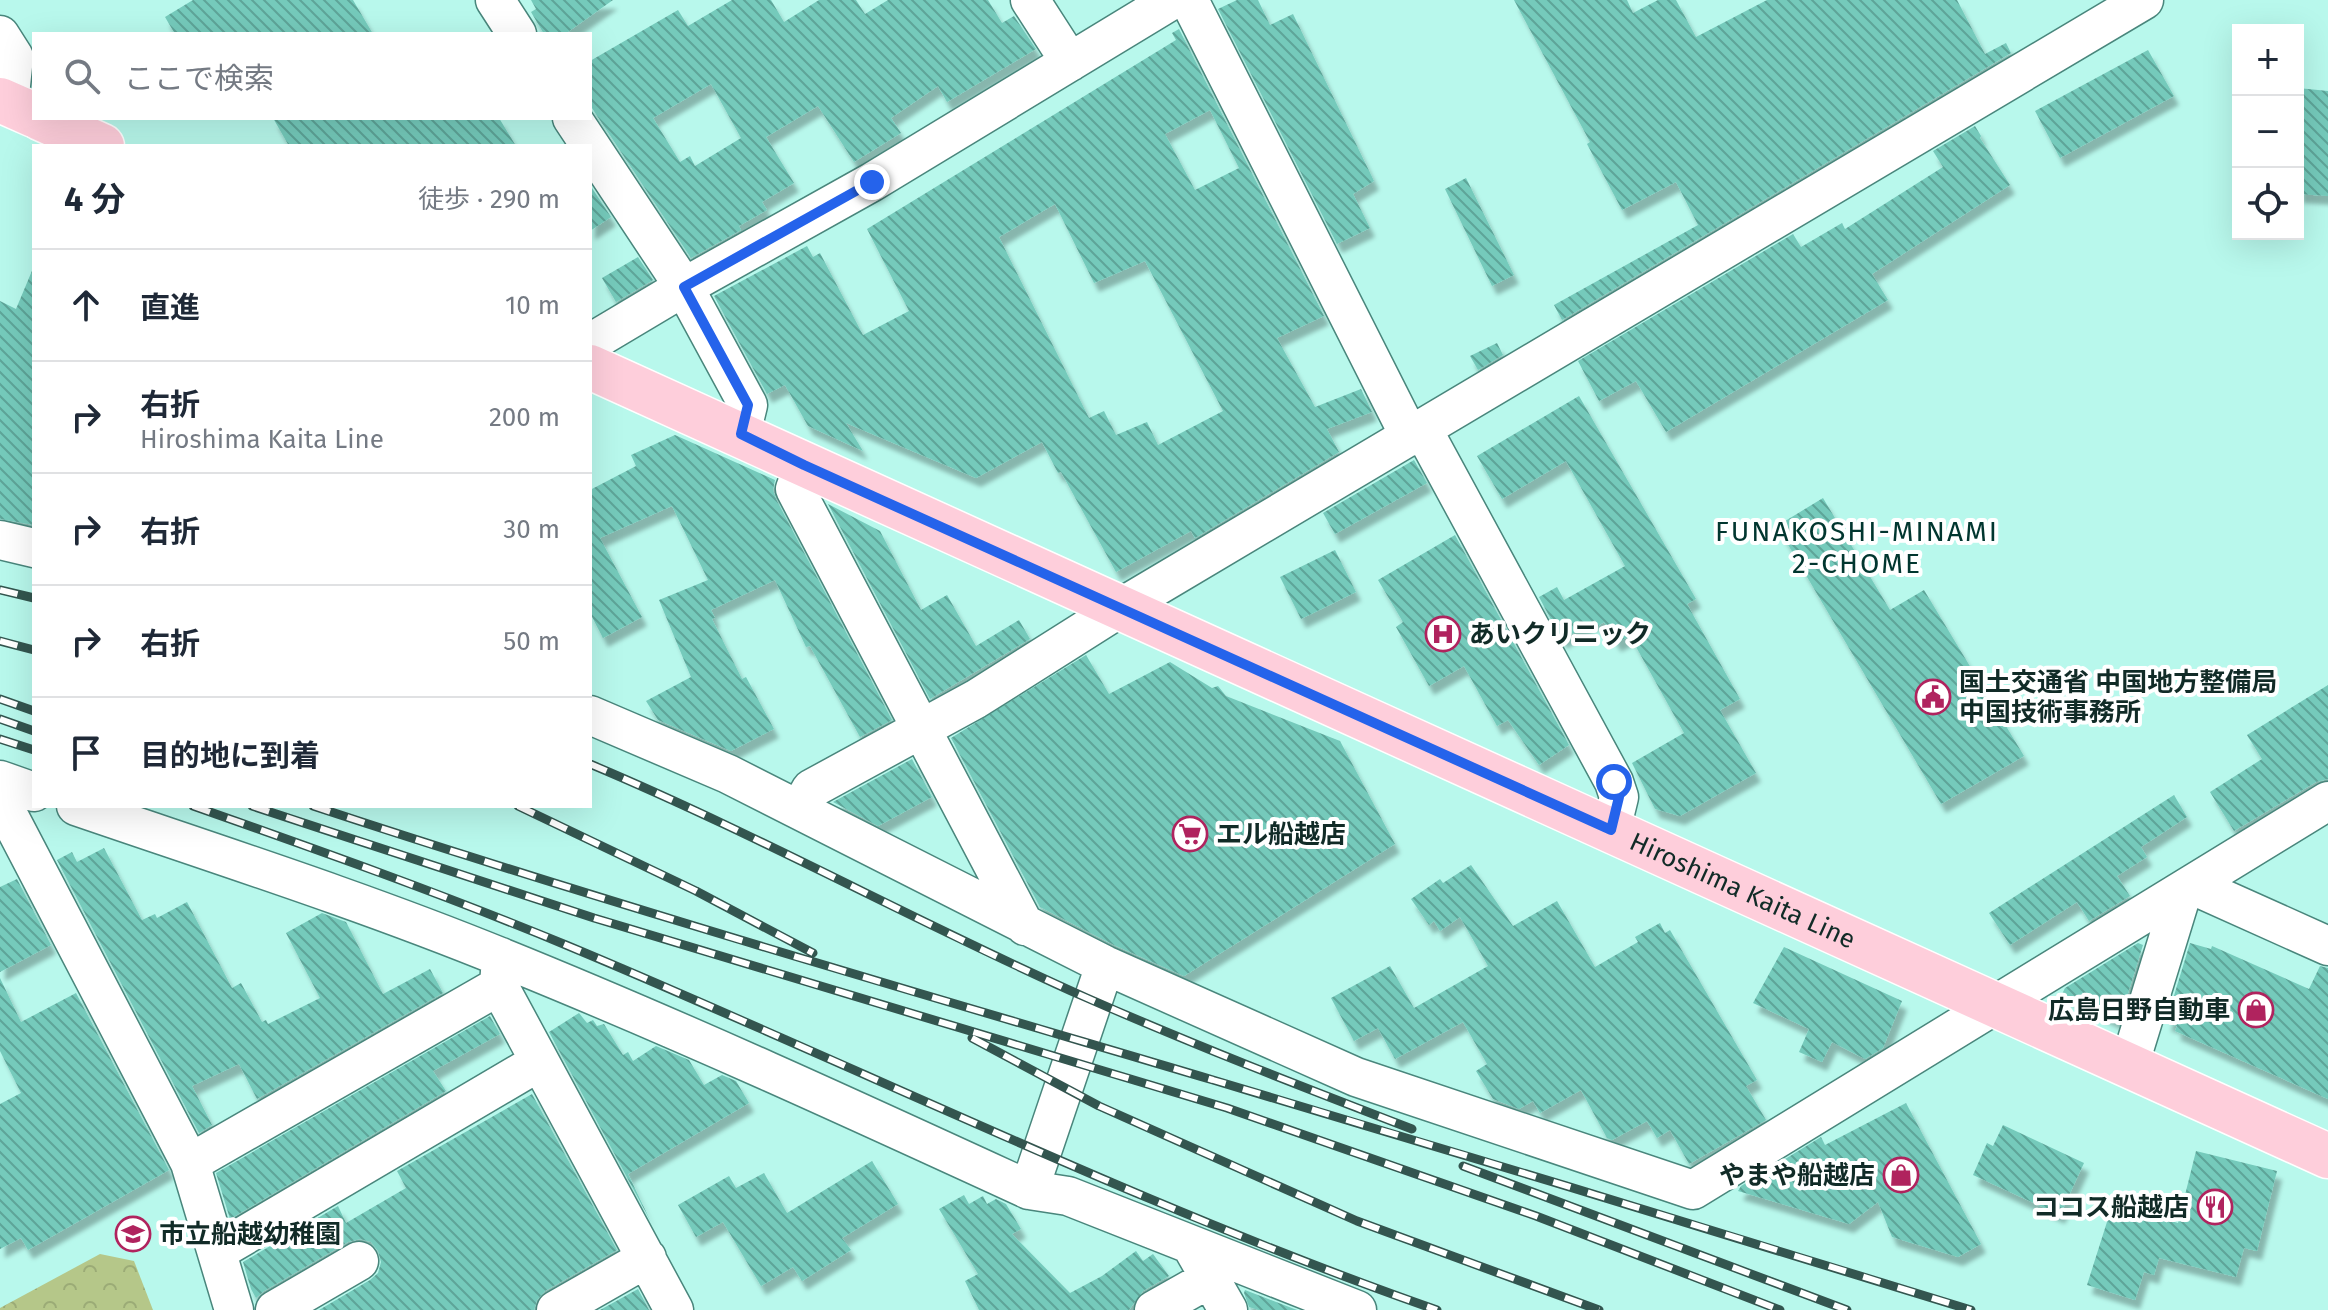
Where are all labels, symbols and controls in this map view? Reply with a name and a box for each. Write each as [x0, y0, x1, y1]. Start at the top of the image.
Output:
map controls [2232, 24, 2304, 240]
button: + [2232, 24, 2304, 96]
search box [32, 32, 592, 120]
icon: search [60, 54, 104, 98]
text: ここで検索 [124, 61, 274, 97]
button: − [2232, 96, 2304, 168]
route end [854, 164, 890, 200]
button: locate [2232, 168, 2304, 240]
text: 4 分 [64, 179, 125, 220]
text: 徒歩 · 290 m [418, 184, 560, 215]
icon: ahead [64, 283, 108, 327]
text: 直進 [140, 290, 200, 326]
text: 10 m [505, 290, 560, 321]
text: 右折 [140, 387, 200, 423]
icon: right [64, 395, 108, 439]
text: 200 m [489, 402, 560, 433]
text: Hiroshima Kaita Line [140, 424, 384, 455]
icon: right [64, 507, 108, 551]
text: 右折 [140, 514, 200, 550]
text: 30 m [503, 514, 560, 545]
district label: FUNAKOSHI-MINAMI 2-CHOME [1715, 515, 1999, 580]
hospital icon: あいクリニック [1424, 615, 1462, 653]
icon: right [64, 619, 108, 663]
place label: あいクリニック [1469, 619, 1651, 650]
text: 右折 [140, 626, 200, 662]
text: 50 m [503, 626, 560, 657]
place label: 国土交通省 中国地方整備局 中国技術事務所 [1959, 667, 2277, 728]
public building icon: 国土交通省 中国地方整備局 中国技術事務所 [1914, 678, 1952, 716]
icon: arrive [64, 731, 108, 775]
text: 目的地に到着 [140, 738, 320, 774]
route start [1596, 764, 1632, 800]
supermarket icon: エル船越店 [1171, 815, 1209, 853]
place label: エル船越店 [1216, 819, 1346, 850]
street label: Hiroshima Kaita Line [1625, 826, 1860, 955]
shop icon: 広島日野自動車 [2237, 991, 2275, 1029]
place label: 広島日野自動車 [2048, 995, 2230, 1026]
shop icon: やまや船越店 [1882, 1156, 1920, 1194]
place label: やまや船越店 [1719, 1160, 1875, 1191]
restaurant icon: ココス船越店 [2196, 1188, 2234, 1226]
place label: ココス船越店 [2033, 1192, 2189, 1223]
school or university icon: 市立船越幼稚園 [114, 1215, 152, 1253]
place label: 市立船越幼稚園 [159, 1219, 341, 1250]

